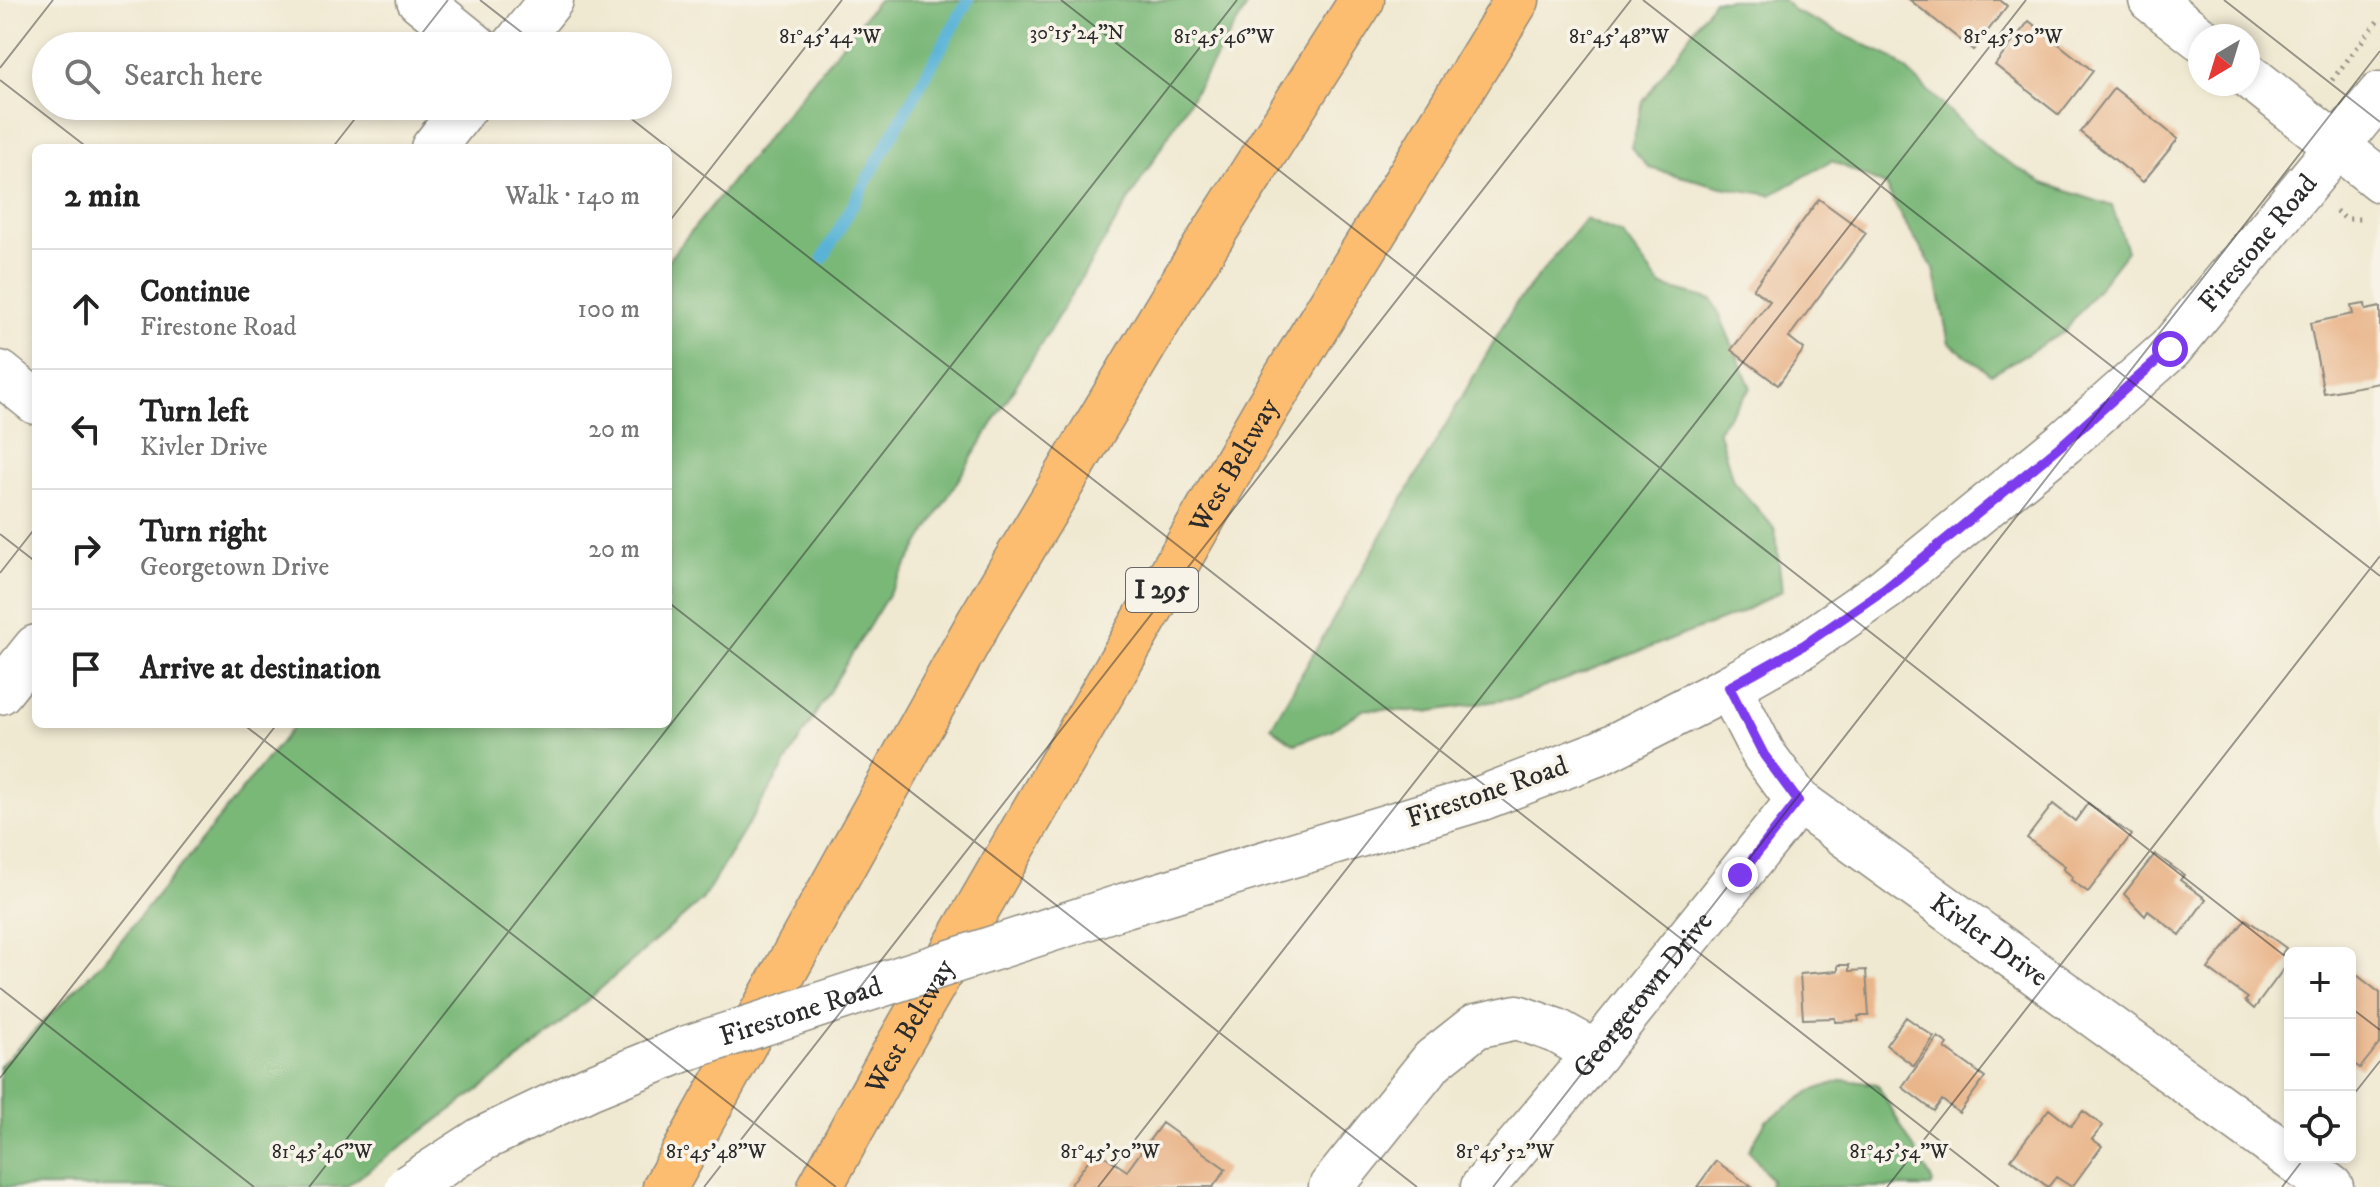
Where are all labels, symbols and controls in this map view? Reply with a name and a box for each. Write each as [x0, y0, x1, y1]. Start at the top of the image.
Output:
text: 30°15'24"N [1030, 21, 1124, 46]
north arrow [2188, 24, 2260, 96]
text: 81°45'44"W [779, 25, 881, 50]
text: 81°45'46"W [1174, 25, 1275, 50]
text: 81°45'48"W [1569, 25, 1670, 50]
text: 81°45'50"W [1963, 25, 2063, 50]
search box [32, 32, 672, 120]
icon: search [60, 54, 104, 98]
text: Search here [124, 58, 263, 95]
street label: Firestone Road [2190, 167, 2325, 319]
text: 2 min [64, 175, 140, 217]
text: Walk · 140 m [505, 180, 640, 213]
text: Continue [140, 274, 250, 311]
icon: ahead [64, 287, 108, 331]
text: 100 m [577, 293, 640, 326]
text: Firestone Road [140, 311, 296, 344]
route start [2152, 331, 2188, 367]
street label: West Beltway [1181, 391, 1287, 540]
text: Turn left [140, 394, 249, 431]
icon: left [64, 407, 108, 451]
text: 20 m [588, 413, 640, 446]
text: Kivler Drive [140, 431, 268, 464]
text: Turn right [140, 514, 267, 551]
icon: right [64, 527, 108, 571]
text: 20 m [588, 533, 640, 566]
text: Georgetown Drive [140, 551, 329, 584]
road number: I 295 [1126, 568, 1198, 612]
icon: arrive [64, 647, 108, 691]
text: Arrive at destination [140, 651, 381, 688]
street label: Firestone Road [1402, 748, 1572, 836]
route end [1722, 857, 1758, 893]
street label: Kivler Drive [1923, 885, 2055, 994]
street label: Georgetown Drive [1565, 904, 1720, 1085]
map controls [2284, 947, 2356, 1163]
button: + [2284, 947, 2356, 1019]
street label: West Beltway [857, 952, 962, 1101]
street label: Firestone Road [715, 968, 886, 1054]
button: − [2284, 1019, 2356, 1091]
button: locate [2284, 1091, 2356, 1163]
text: 81°45'46"W [272, 1140, 373, 1165]
text: 81°45'48"W [666, 1140, 767, 1165]
text: 81°45'50"W [1060, 1140, 1160, 1165]
text: 81°45'52"W [1456, 1140, 1555, 1165]
text: 81°45'54"W [1850, 1140, 1949, 1165]

